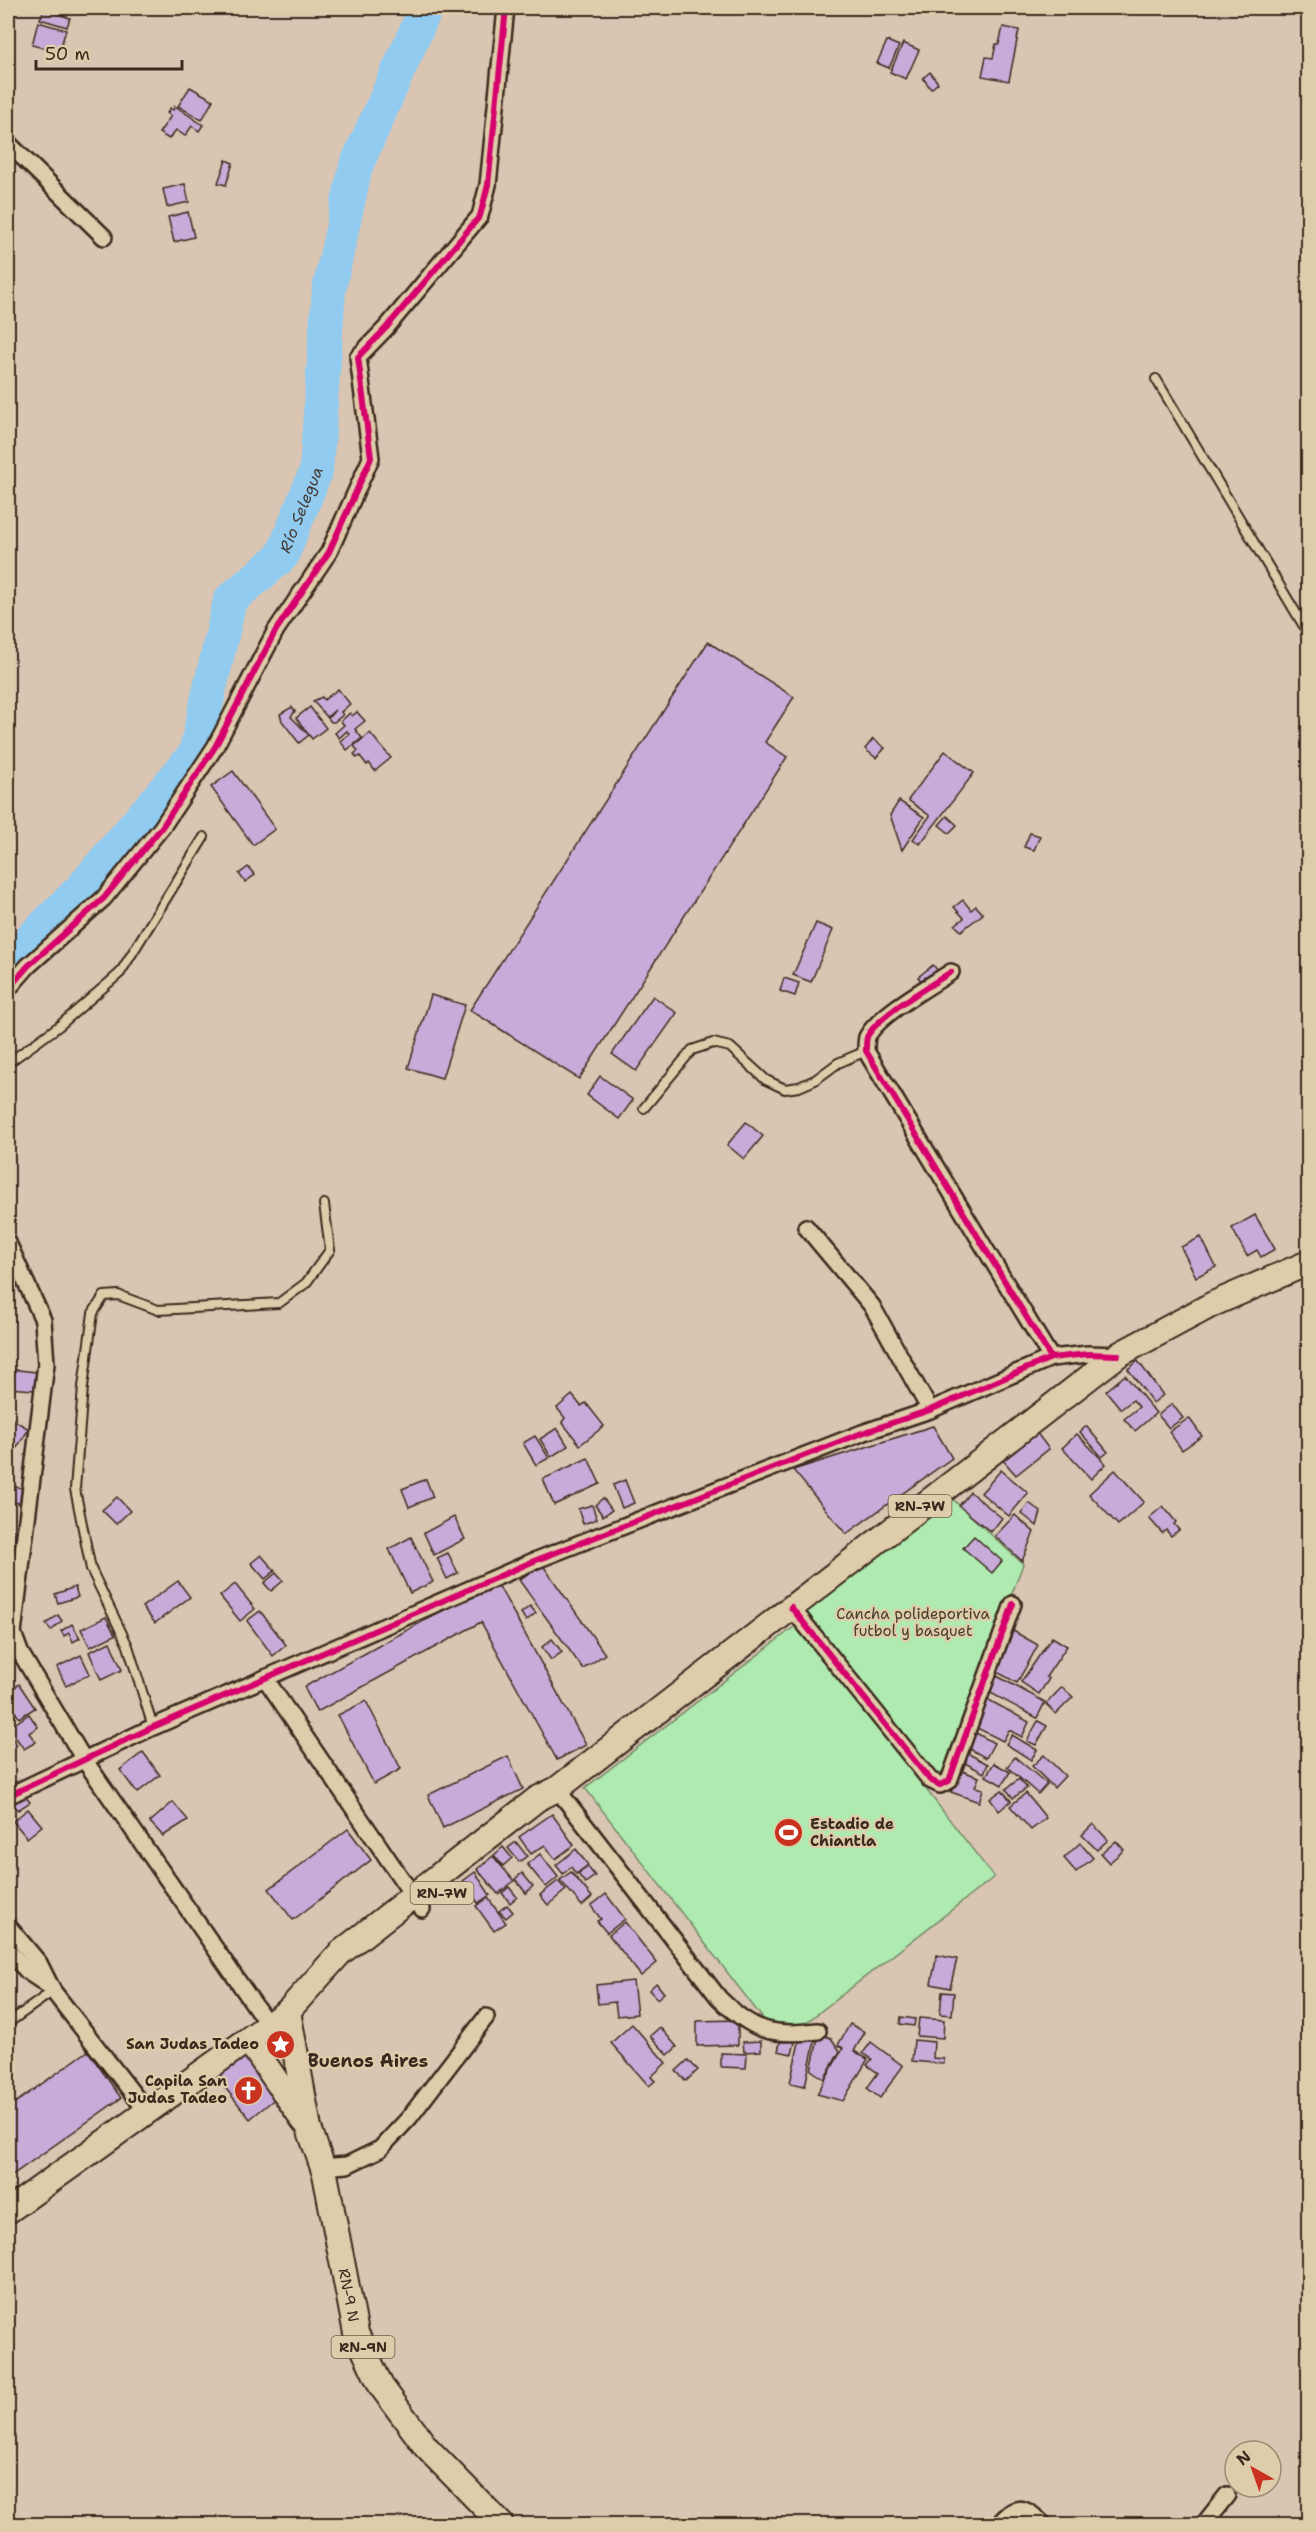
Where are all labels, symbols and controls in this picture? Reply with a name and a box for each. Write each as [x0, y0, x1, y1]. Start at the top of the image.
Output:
scale bar [36, 33, 182, 71]
text: 50 m [45, 42, 90, 66]
water label: Río Selegua [274, 463, 327, 556]
road number: RN-7W [888, 1495, 952, 1517]
park label: Cancha polideportiva futbol y basquet [836, 1604, 990, 1641]
place label: Estadio de Chiantla [810, 1814, 894, 1851]
sports icon: Estadio de Chiantla [773, 1817, 805, 1849]
road number: RN-7W [410, 1882, 474, 1904]
place icon: San Judas Tadeo [264, 2028, 296, 2060]
place label: San Judas Tadeo [126, 2034, 259, 2054]
district label: Buenos Aires [308, 2049, 428, 2073]
place label: Capila San Judas Tadeo [128, 2071, 227, 2108]
church icon: Capila San Judas Tadeo [232, 2074, 264, 2106]
street label: RN-9 N [334, 2267, 364, 2324]
road number: RN-9N [332, 2336, 394, 2358]
north arrow [1223, 2439, 1283, 2499]
text: N [1232, 2446, 1255, 2470]

